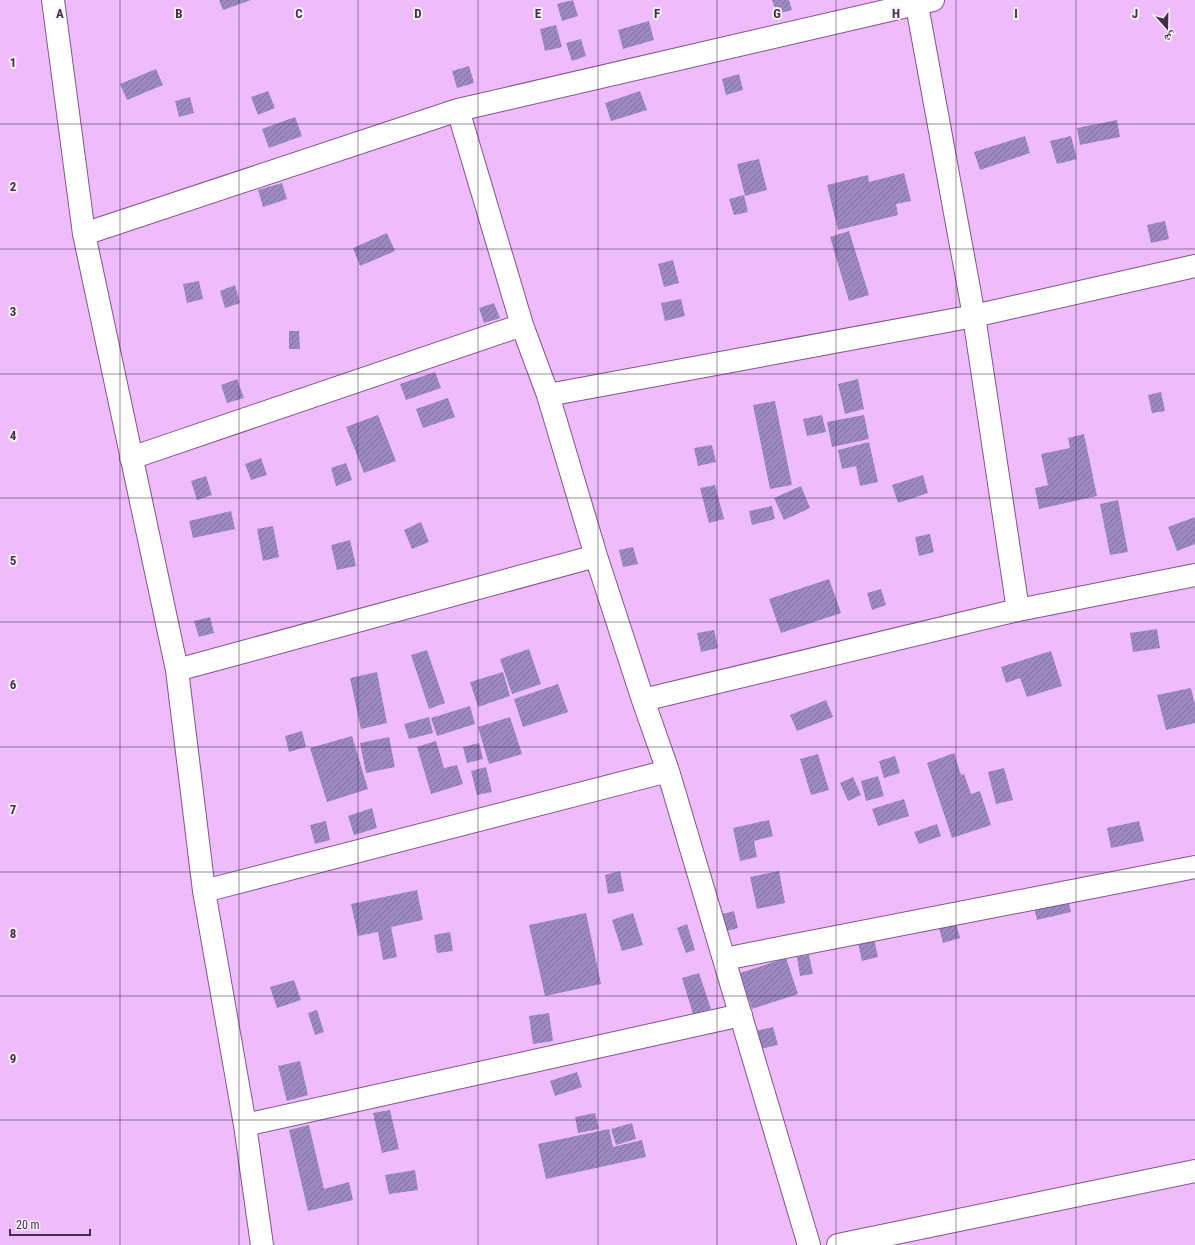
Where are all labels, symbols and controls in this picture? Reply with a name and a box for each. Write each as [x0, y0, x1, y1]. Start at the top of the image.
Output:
text: A [56, 6, 64, 21]
text: B [175, 6, 183, 21]
text: C [295, 6, 303, 21]
text: D [414, 6, 422, 21]
text: E [535, 6, 542, 21]
text: F [654, 6, 660, 21]
text: G [773, 6, 781, 21]
text: H [892, 6, 900, 21]
text: I [1014, 6, 1018, 21]
text: J [1132, 6, 1138, 21]
north arrow [1147, 8, 1187, 48]
text: ش [1162, 28, 1178, 45]
text: 1 [10, 55, 16, 70]
text: 2 [10, 179, 17, 194]
text: 3 [10, 304, 16, 319]
text: 4 [10, 428, 17, 443]
text: 5 [10, 553, 17, 568]
text: 6 [10, 677, 17, 692]
text: 7 [10, 802, 17, 817]
text: 8 [10, 926, 16, 941]
text: 9 [10, 1051, 16, 1066]
scale bar [10, 1211, 90, 1237]
text: 20 m [16, 1218, 40, 1232]

